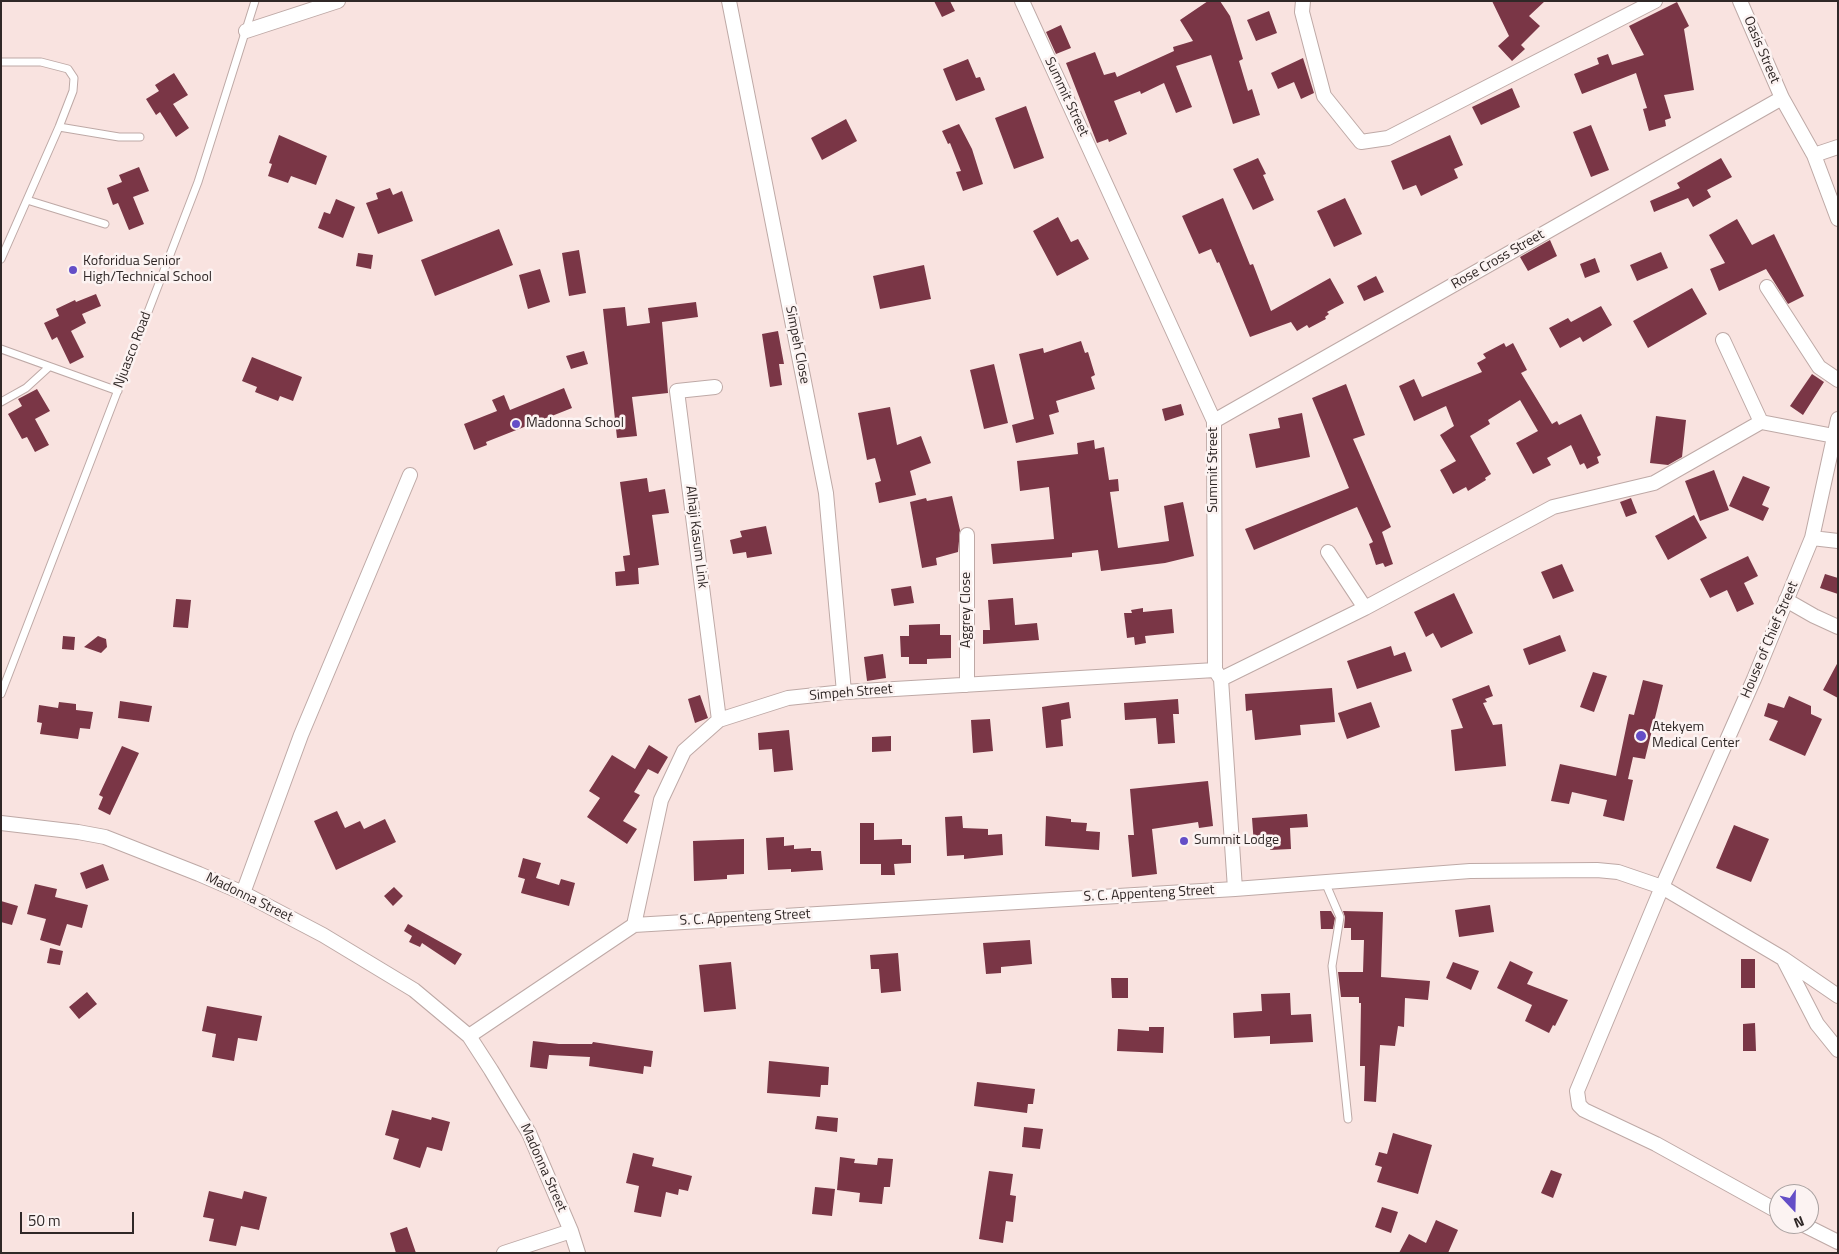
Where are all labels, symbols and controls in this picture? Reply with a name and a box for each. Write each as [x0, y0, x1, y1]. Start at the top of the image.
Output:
street label: Oasis Street [1739, 14, 1783, 86]
street label: Summit Street [1040, 55, 1092, 139]
street label: Rose Cross Street [1449, 227, 1547, 293]
place label: Koforidua Senior High/Technical School [83, 254, 212, 286]
marker: Koforidua Senior High/Technical School [67, 264, 79, 276]
street label: Simpeh Close [781, 305, 813, 385]
street label: Njuasco Road [111, 310, 155, 390]
place label: Madonna School [526, 416, 624, 432]
marker: Madonna School [510, 418, 522, 430]
street label: Summit Street [1206, 427, 1222, 513]
street label: Alhaji Kasum Link [681, 485, 711, 589]
street label: Aggrey Close [959, 572, 975, 648]
street label: House of Chief Street [1738, 579, 1802, 701]
street label: Simpeh Street [809, 681, 893, 705]
place label: Atekyem Medical Center [1652, 720, 1740, 752]
marker: Atekyem Medical Center [1634, 729, 1648, 743]
place label: Summit Lodge [1194, 833, 1279, 849]
marker: Summit Lodge [1178, 835, 1190, 847]
street label: Madonna Street [203, 870, 295, 926]
street label: S. C. Appenteng Street [1083, 882, 1215, 906]
street label: S. C. Appenteng Street [679, 906, 811, 930]
street label: Madonna Street [516, 1121, 570, 1215]
north arrow [1769, 1184, 1819, 1234]
scale bar [22, 1202, 136, 1234]
text: 50 m [28, 1209, 61, 1232]
text: N [1791, 1211, 1807, 1234]

